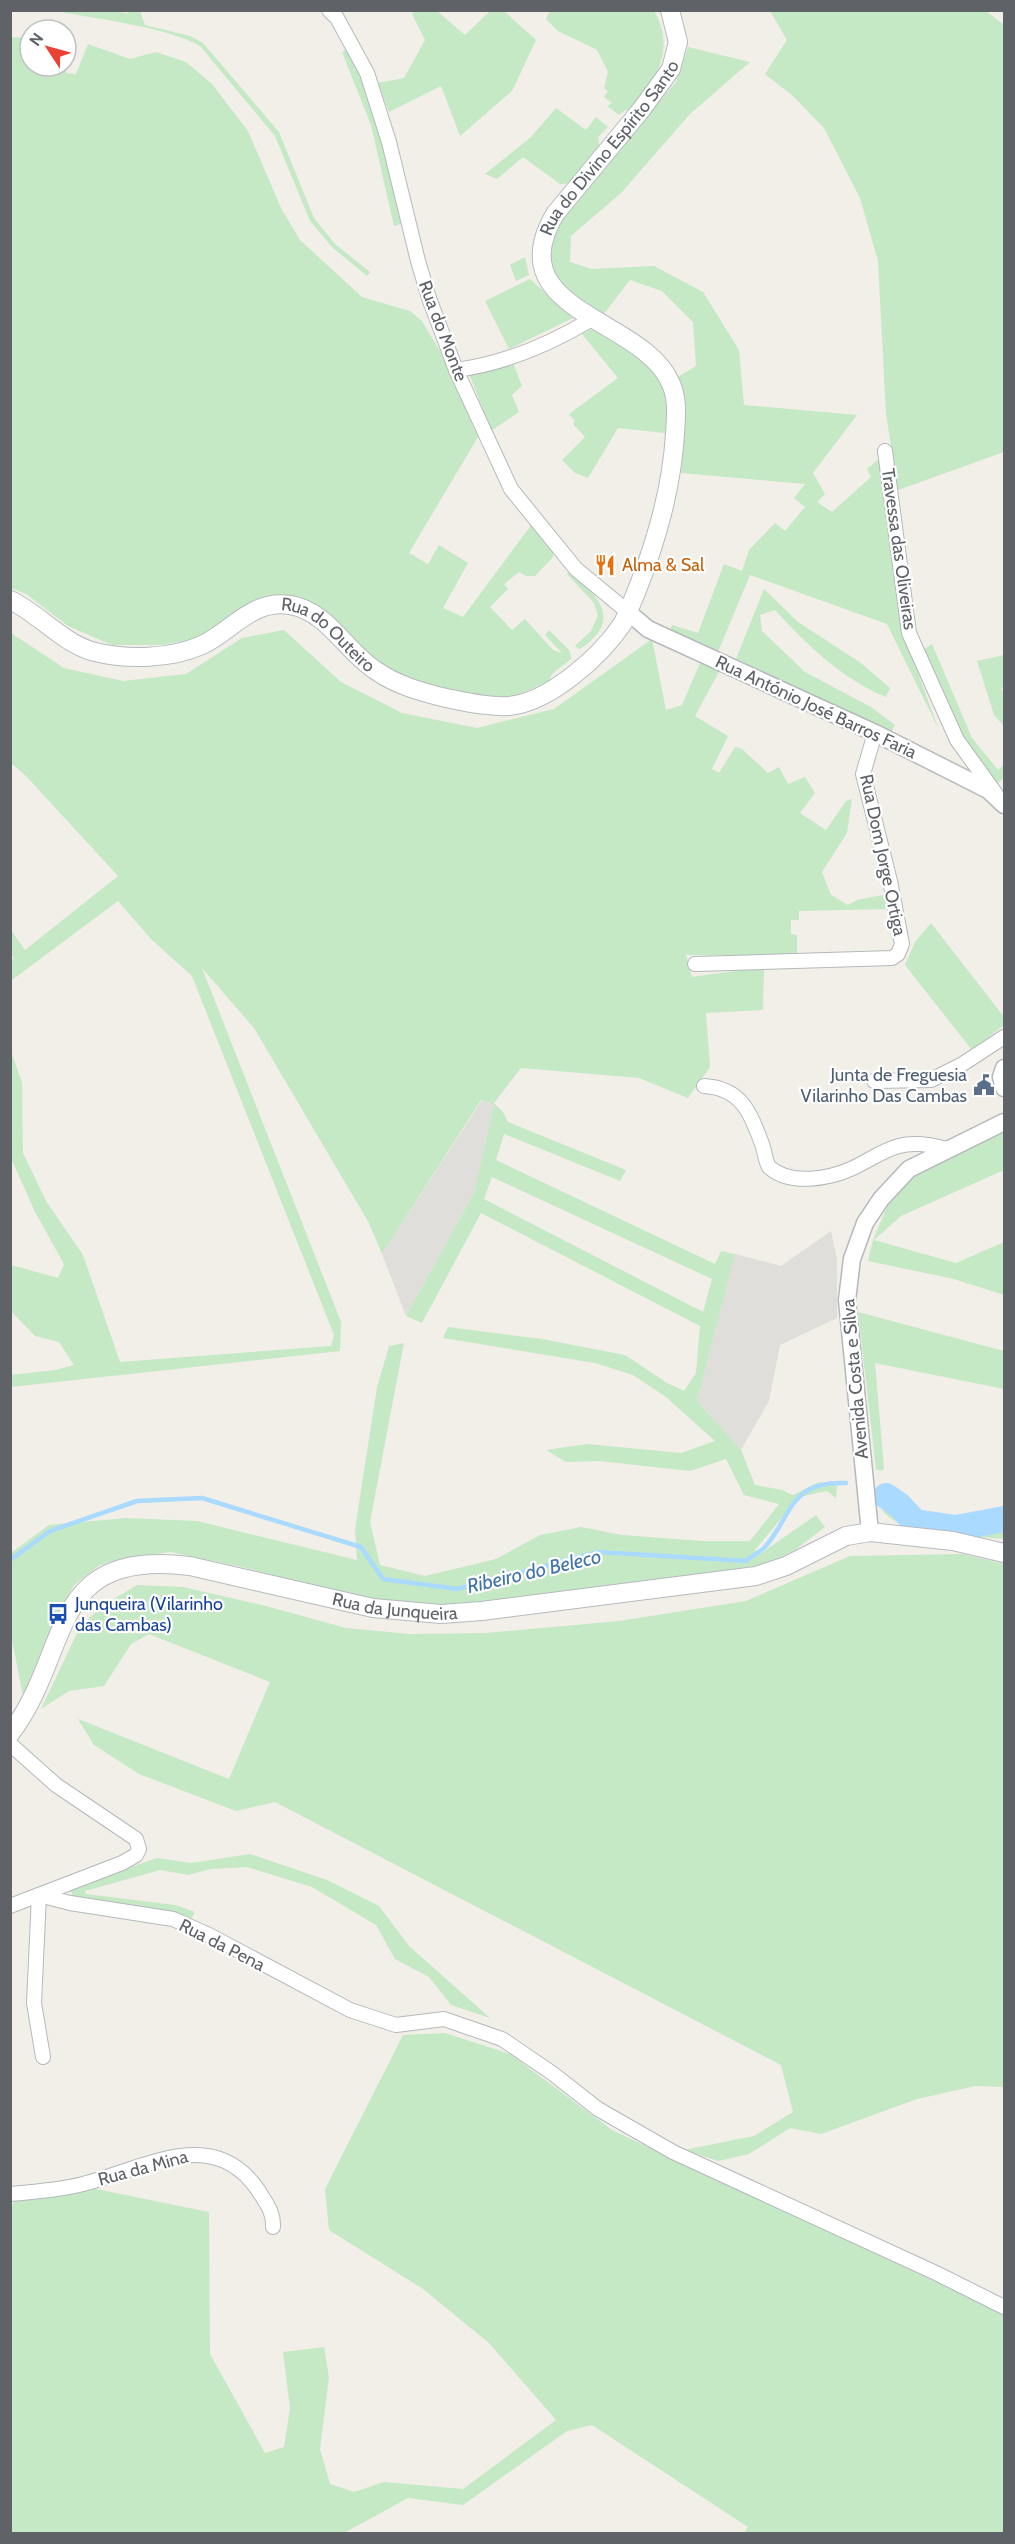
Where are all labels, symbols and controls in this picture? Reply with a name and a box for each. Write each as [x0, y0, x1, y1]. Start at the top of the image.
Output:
north arrow [18, 18, 78, 78]
text: N [25, 29, 47, 50]
street label: Rua do Divino Espírito Santo [535, 59, 684, 239]
street label: Rua do Monte [414, 278, 472, 384]
street label: Travessa das Oliveiras [877, 467, 921, 631]
restaurant icon: Alma & Sal [593, 553, 617, 577]
place label: Alma & Sal [622, 554, 705, 576]
street label: Rua do Outeiro [280, 593, 379, 677]
street label: Rua António José Barros Faria [712, 651, 920, 764]
street label: Rua Dom Jorge Ortiga [855, 772, 911, 938]
place label: Junta de Freguesia Vilarinho Das Cambas [801, 1064, 967, 1107]
public building icon: Junta de Freguesia Vilarinho Das Cambas [972, 1073, 996, 1097]
street label: Avenida Costa e Silva [837, 1298, 873, 1460]
water label: Ribeiro do Beleco [465, 1544, 603, 1598]
street label: Rua da Junqueira [330, 1588, 459, 1625]
place label: Junqueira (Vilarinho das Cambas) [74, 1593, 223, 1636]
bus stop icon: Junqueira (Vilarinho das Cambas) [46, 1602, 70, 1626]
street label: Rua da Pena [175, 1914, 269, 1976]
street label: Rua da Mina [96, 2145, 191, 2191]

